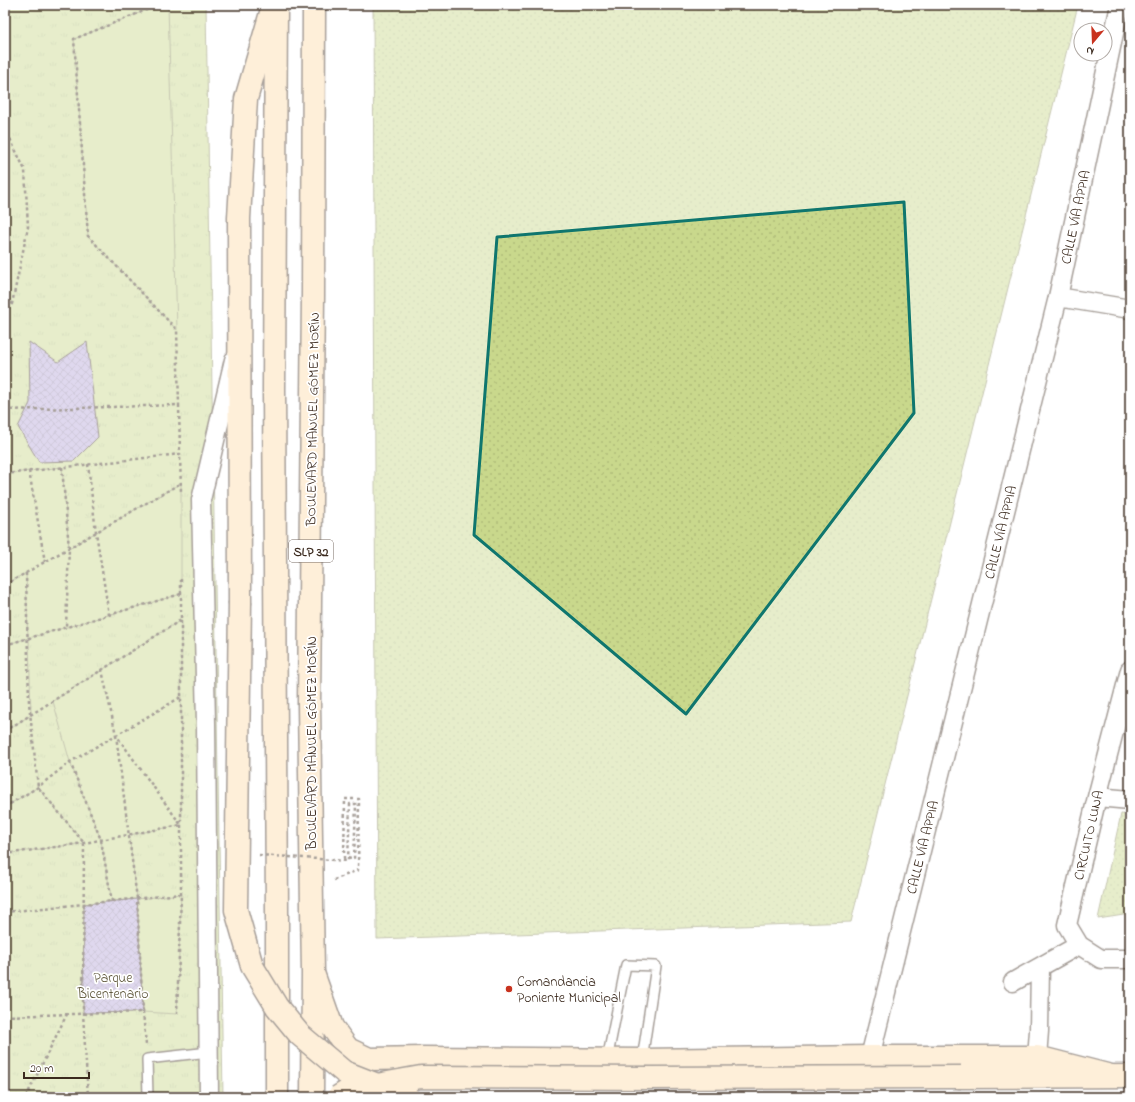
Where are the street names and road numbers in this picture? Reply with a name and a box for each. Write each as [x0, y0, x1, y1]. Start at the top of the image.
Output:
street label: CALLE VÍA APPIA [1056, 168, 1097, 266]
street label: BOULEVARD MANUEL GÓMEZ MORÍN [301, 312, 326, 527]
street label: CALLE VÍA APPIA [980, 483, 1023, 581]
road number: SLP 32 [289, 540, 333, 562]
street label: BOULEVARD MANUEL GÓMEZ MORÍN [302, 636, 323, 851]
street label: CIRCUITO LUNA [1069, 788, 1110, 882]
street label: CALLE VÍA APPIA [902, 798, 945, 896]

